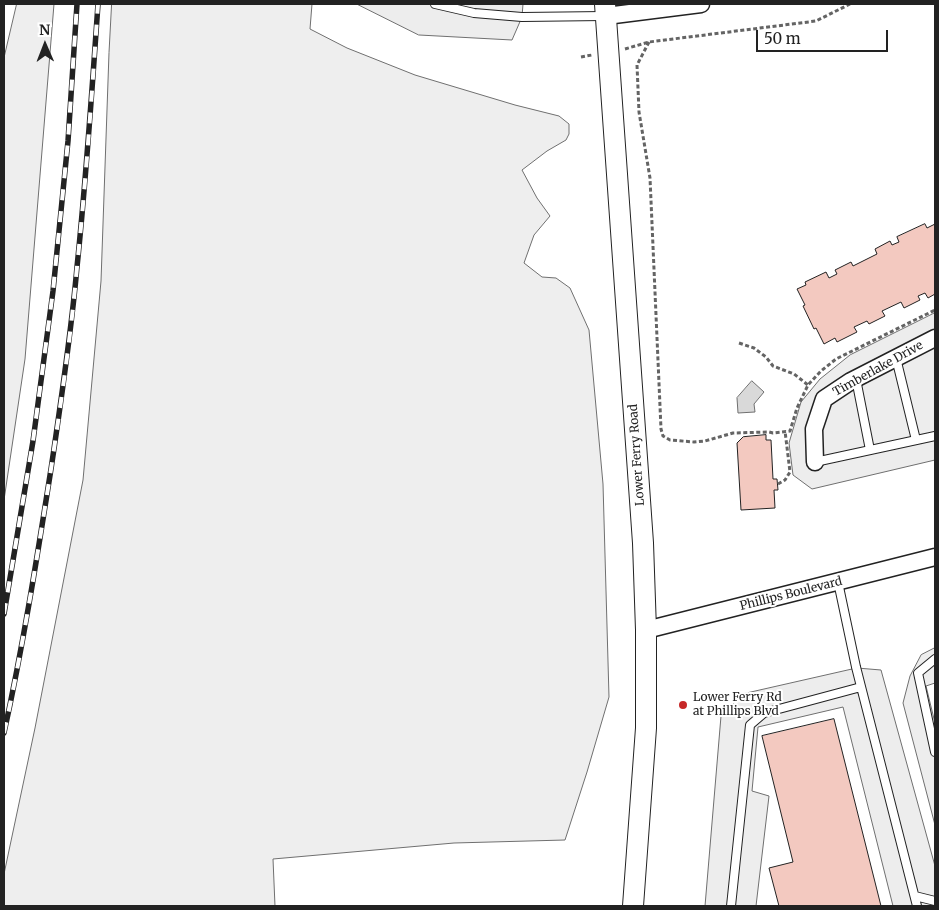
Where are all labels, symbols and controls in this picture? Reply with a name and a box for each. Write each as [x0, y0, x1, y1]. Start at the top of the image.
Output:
north arrow [20, 20, 70, 70]
scale bar [759, 20, 892, 52]
text: N [39, 21, 50, 39]
text: 50 m [764, 29, 801, 48]
street label: Timberlake Drive [831, 338, 925, 400]
street label: Lower Ferry Road [626, 403, 648, 507]
street label: Phillips Boulevard [738, 574, 844, 614]
place label: Lower Ferry Rd at Phillips Blvd [693, 691, 782, 719]
marker: Lower Ferry Rd at Phillips Blvd [677, 699, 689, 711]

